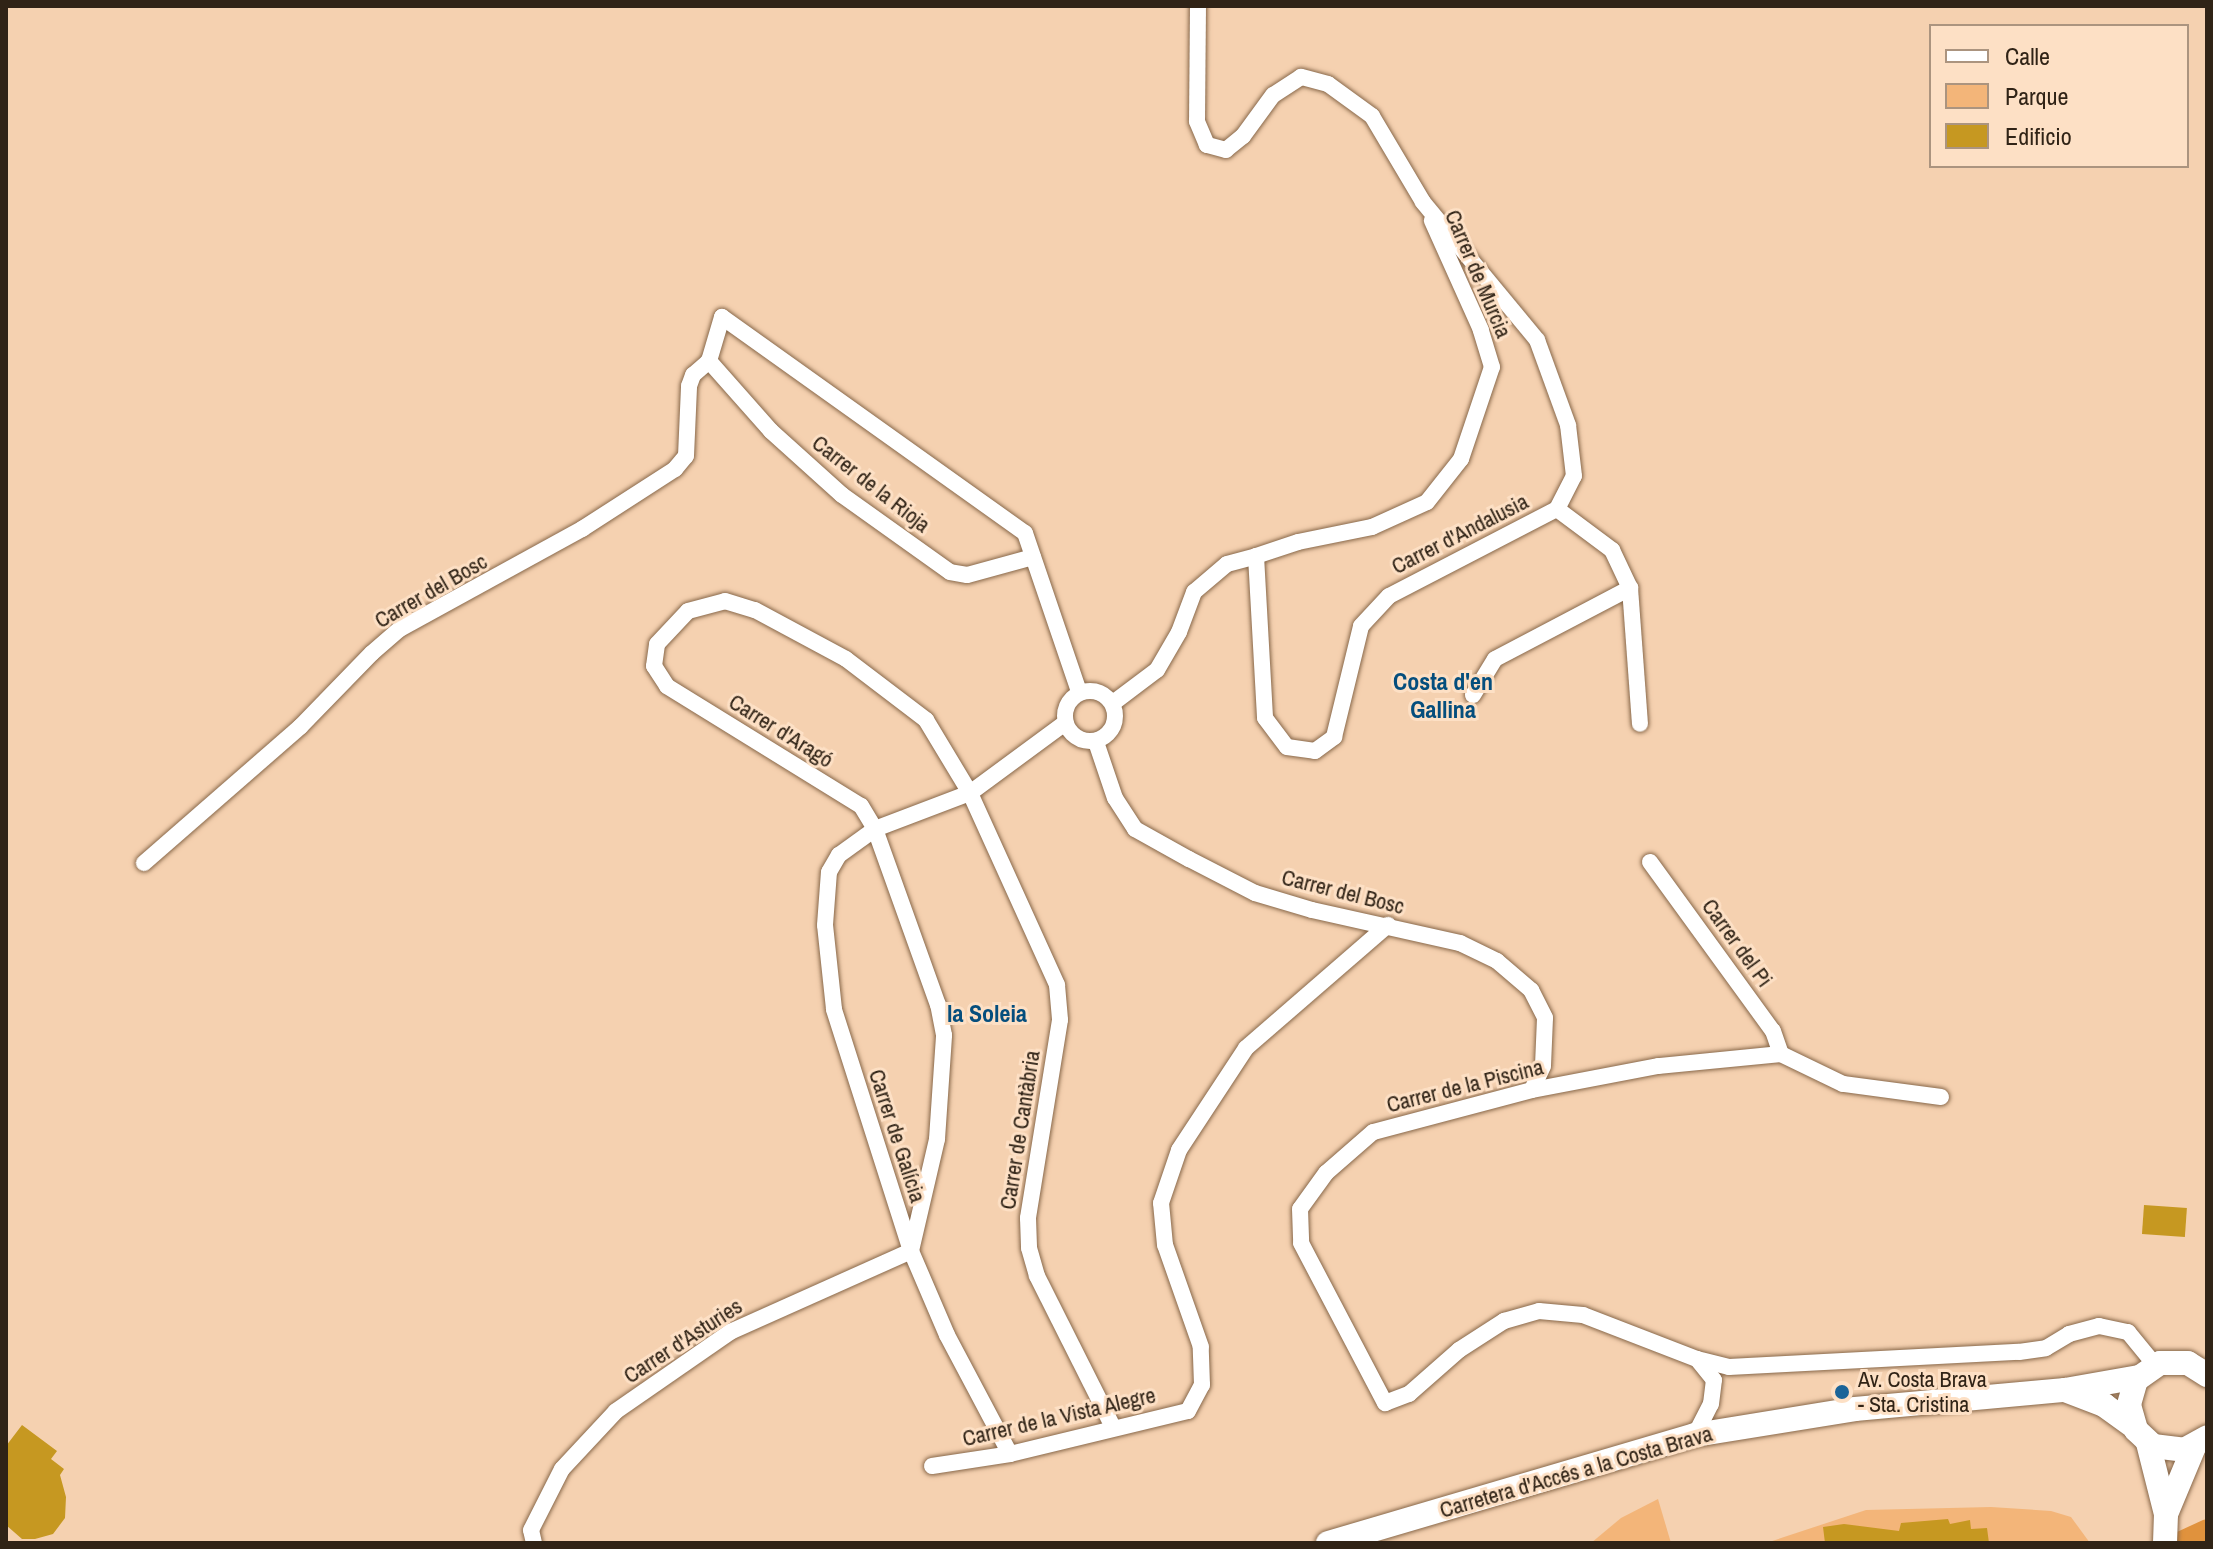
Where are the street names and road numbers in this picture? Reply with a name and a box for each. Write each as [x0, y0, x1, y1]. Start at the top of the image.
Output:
street label: Carrer de Murcia [1439, 206, 1517, 342]
street label: Carrer de la Rioja [807, 430, 935, 538]
street label: Carrer d'Andalusia [1387, 488, 1533, 580]
street label: Carrer del Bosc [370, 548, 492, 634]
street label: Carrer d'Aragó [724, 689, 838, 773]
street label: Carrer del Bosc [1279, 864, 1407, 920]
street label: Carrer del Pi [1696, 894, 1778, 992]
street label: Carrer de Cantàbria [994, 1049, 1046, 1211]
street label: Carrer de la Piscina [1384, 1054, 1546, 1118]
street label: Carrer de Galícia [863, 1066, 931, 1206]
street label: Carrer d'Asturies [619, 1293, 747, 1389]
street label: Carrer de la Vista Alegre [959, 1382, 1159, 1452]
street label: Carretera d'Accés a la Costa Brava [1437, 1420, 1715, 1524]

